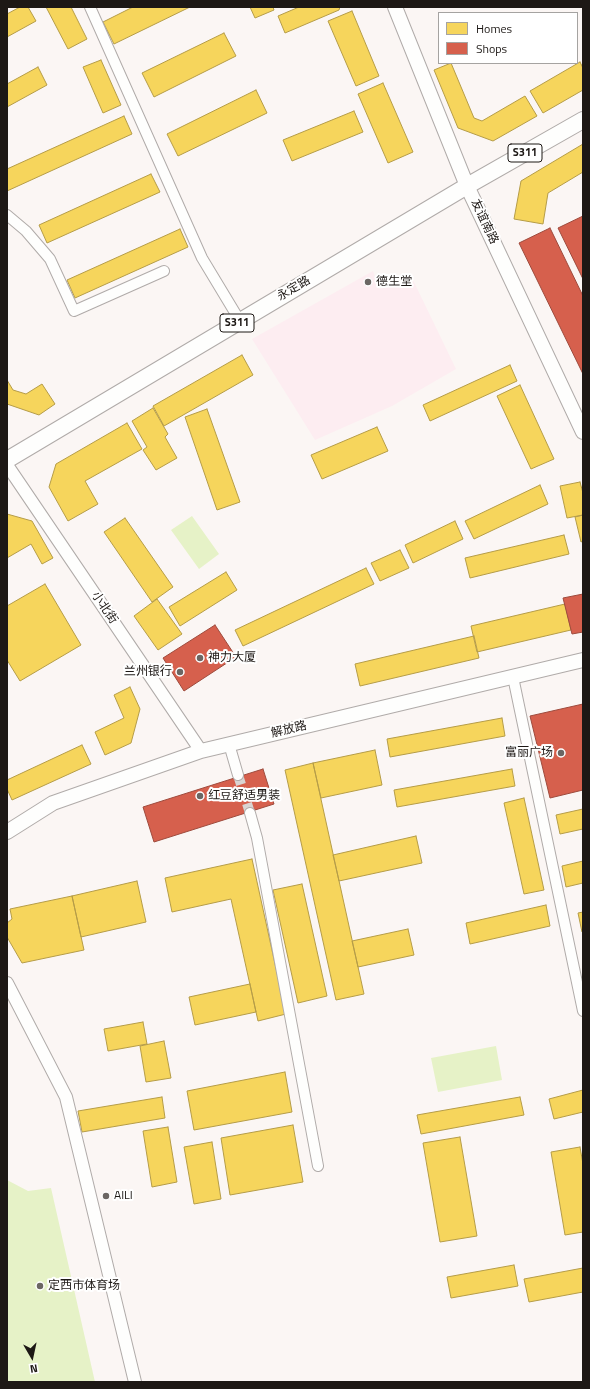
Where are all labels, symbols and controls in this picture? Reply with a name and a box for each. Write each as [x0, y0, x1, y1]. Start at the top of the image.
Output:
legend [438, 12, 578, 64]
text: Homes [476, 19, 512, 38]
text: Shops [476, 39, 507, 58]
road number: S311 [508, 144, 542, 162]
street label: 友谊南路 [467, 197, 501, 247]
street label: 永定路 [275, 274, 313, 304]
place label: 德生堂 [376, 275, 412, 289]
marker: 德生堂 [363, 277, 373, 287]
road number: S311 [220, 314, 254, 332]
street label: 小北街 [88, 589, 120, 627]
place label: 神力大厦 [208, 651, 256, 665]
marker: 神力大厦 [195, 653, 205, 663]
place label: 兰州银行 [124, 665, 172, 679]
marker: 兰州银行 [175, 667, 185, 677]
street label: 解放路 [270, 719, 308, 741]
place label: 富丽广场 [505, 746, 553, 760]
marker: 富丽广场 [556, 748, 566, 758]
place label: 红豆舒适男装 [208, 789, 280, 803]
marker: 红豆舒适男装 [195, 791, 205, 801]
place label: AILI [114, 1189, 133, 1203]
marker: AILI [101, 1191, 111, 1201]
place label: 定西市体育场 [48, 1279, 120, 1293]
marker: 定西市体育场 [35, 1281, 45, 1291]
north arrow [12, 1337, 52, 1377]
text: N [29, 1360, 39, 1377]

